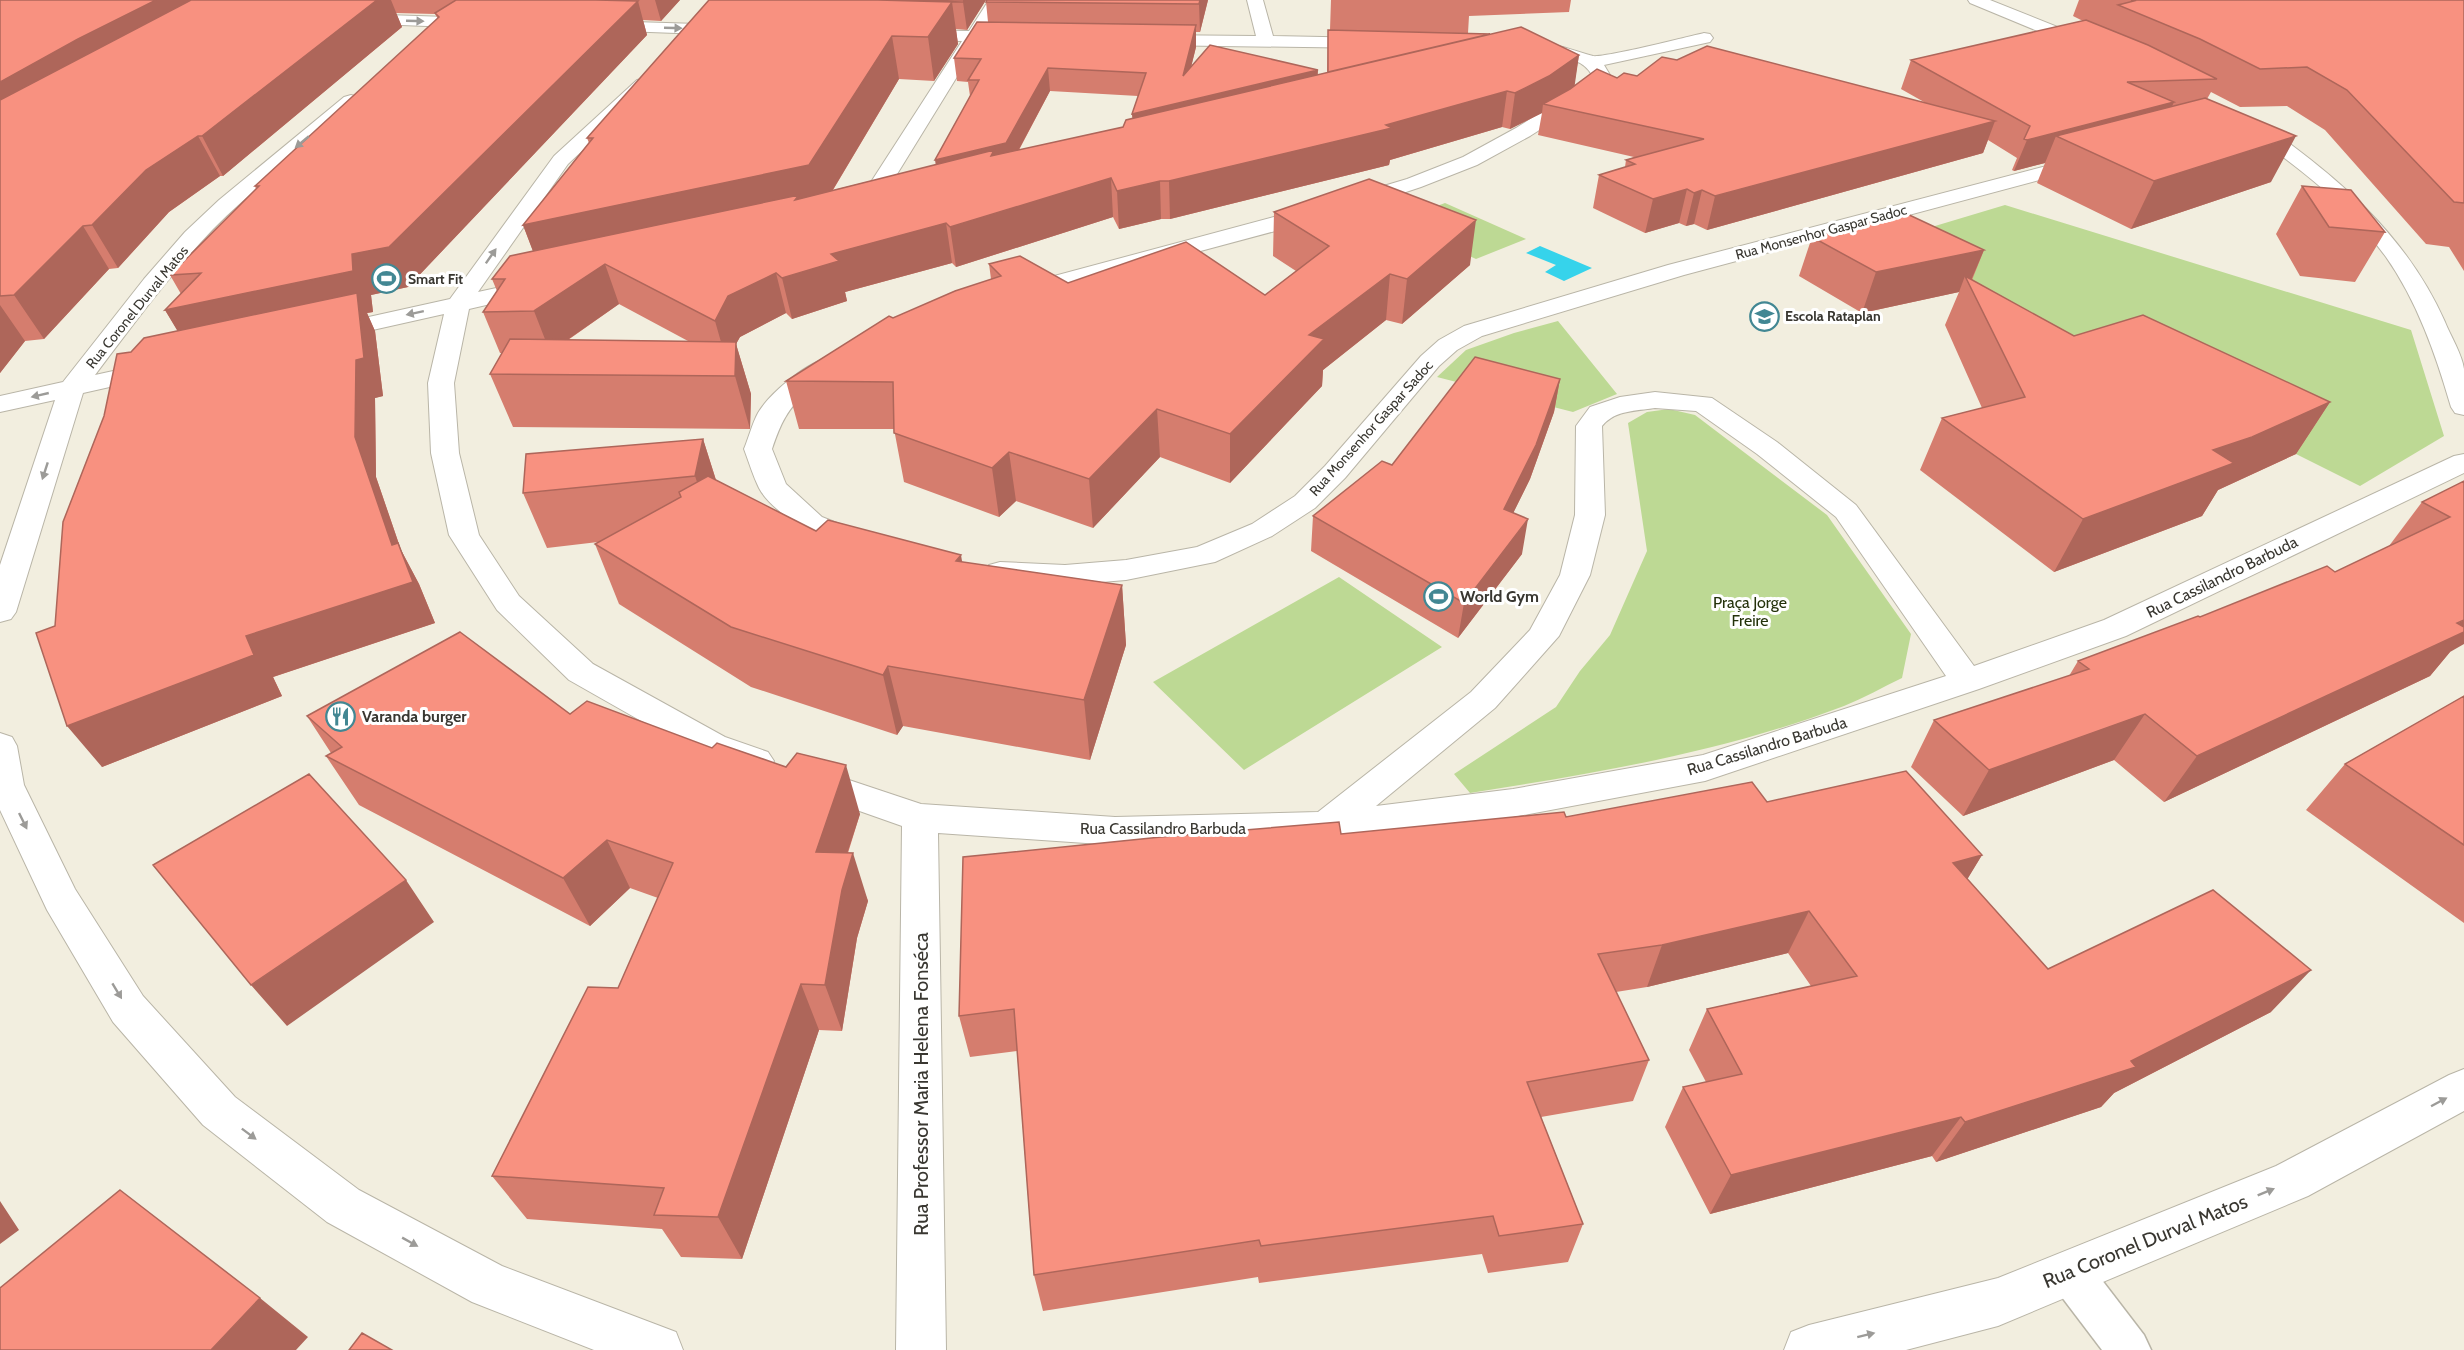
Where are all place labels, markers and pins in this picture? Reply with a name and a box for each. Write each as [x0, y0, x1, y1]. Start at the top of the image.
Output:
sports icon: Smart Fit [371, 263, 403, 295]
place label: Smart Fit [408, 270, 463, 288]
school or university icon: Escola Rataplan [1748, 300, 1780, 332]
place label: Escola Rataplan [1785, 307, 1881, 325]
sports icon: World Gym [1423, 580, 1455, 612]
place label: World Gym [1460, 587, 1539, 606]
restaurant icon: Varanda burger [325, 700, 357, 732]
place label: Varanda burger [362, 707, 467, 726]

